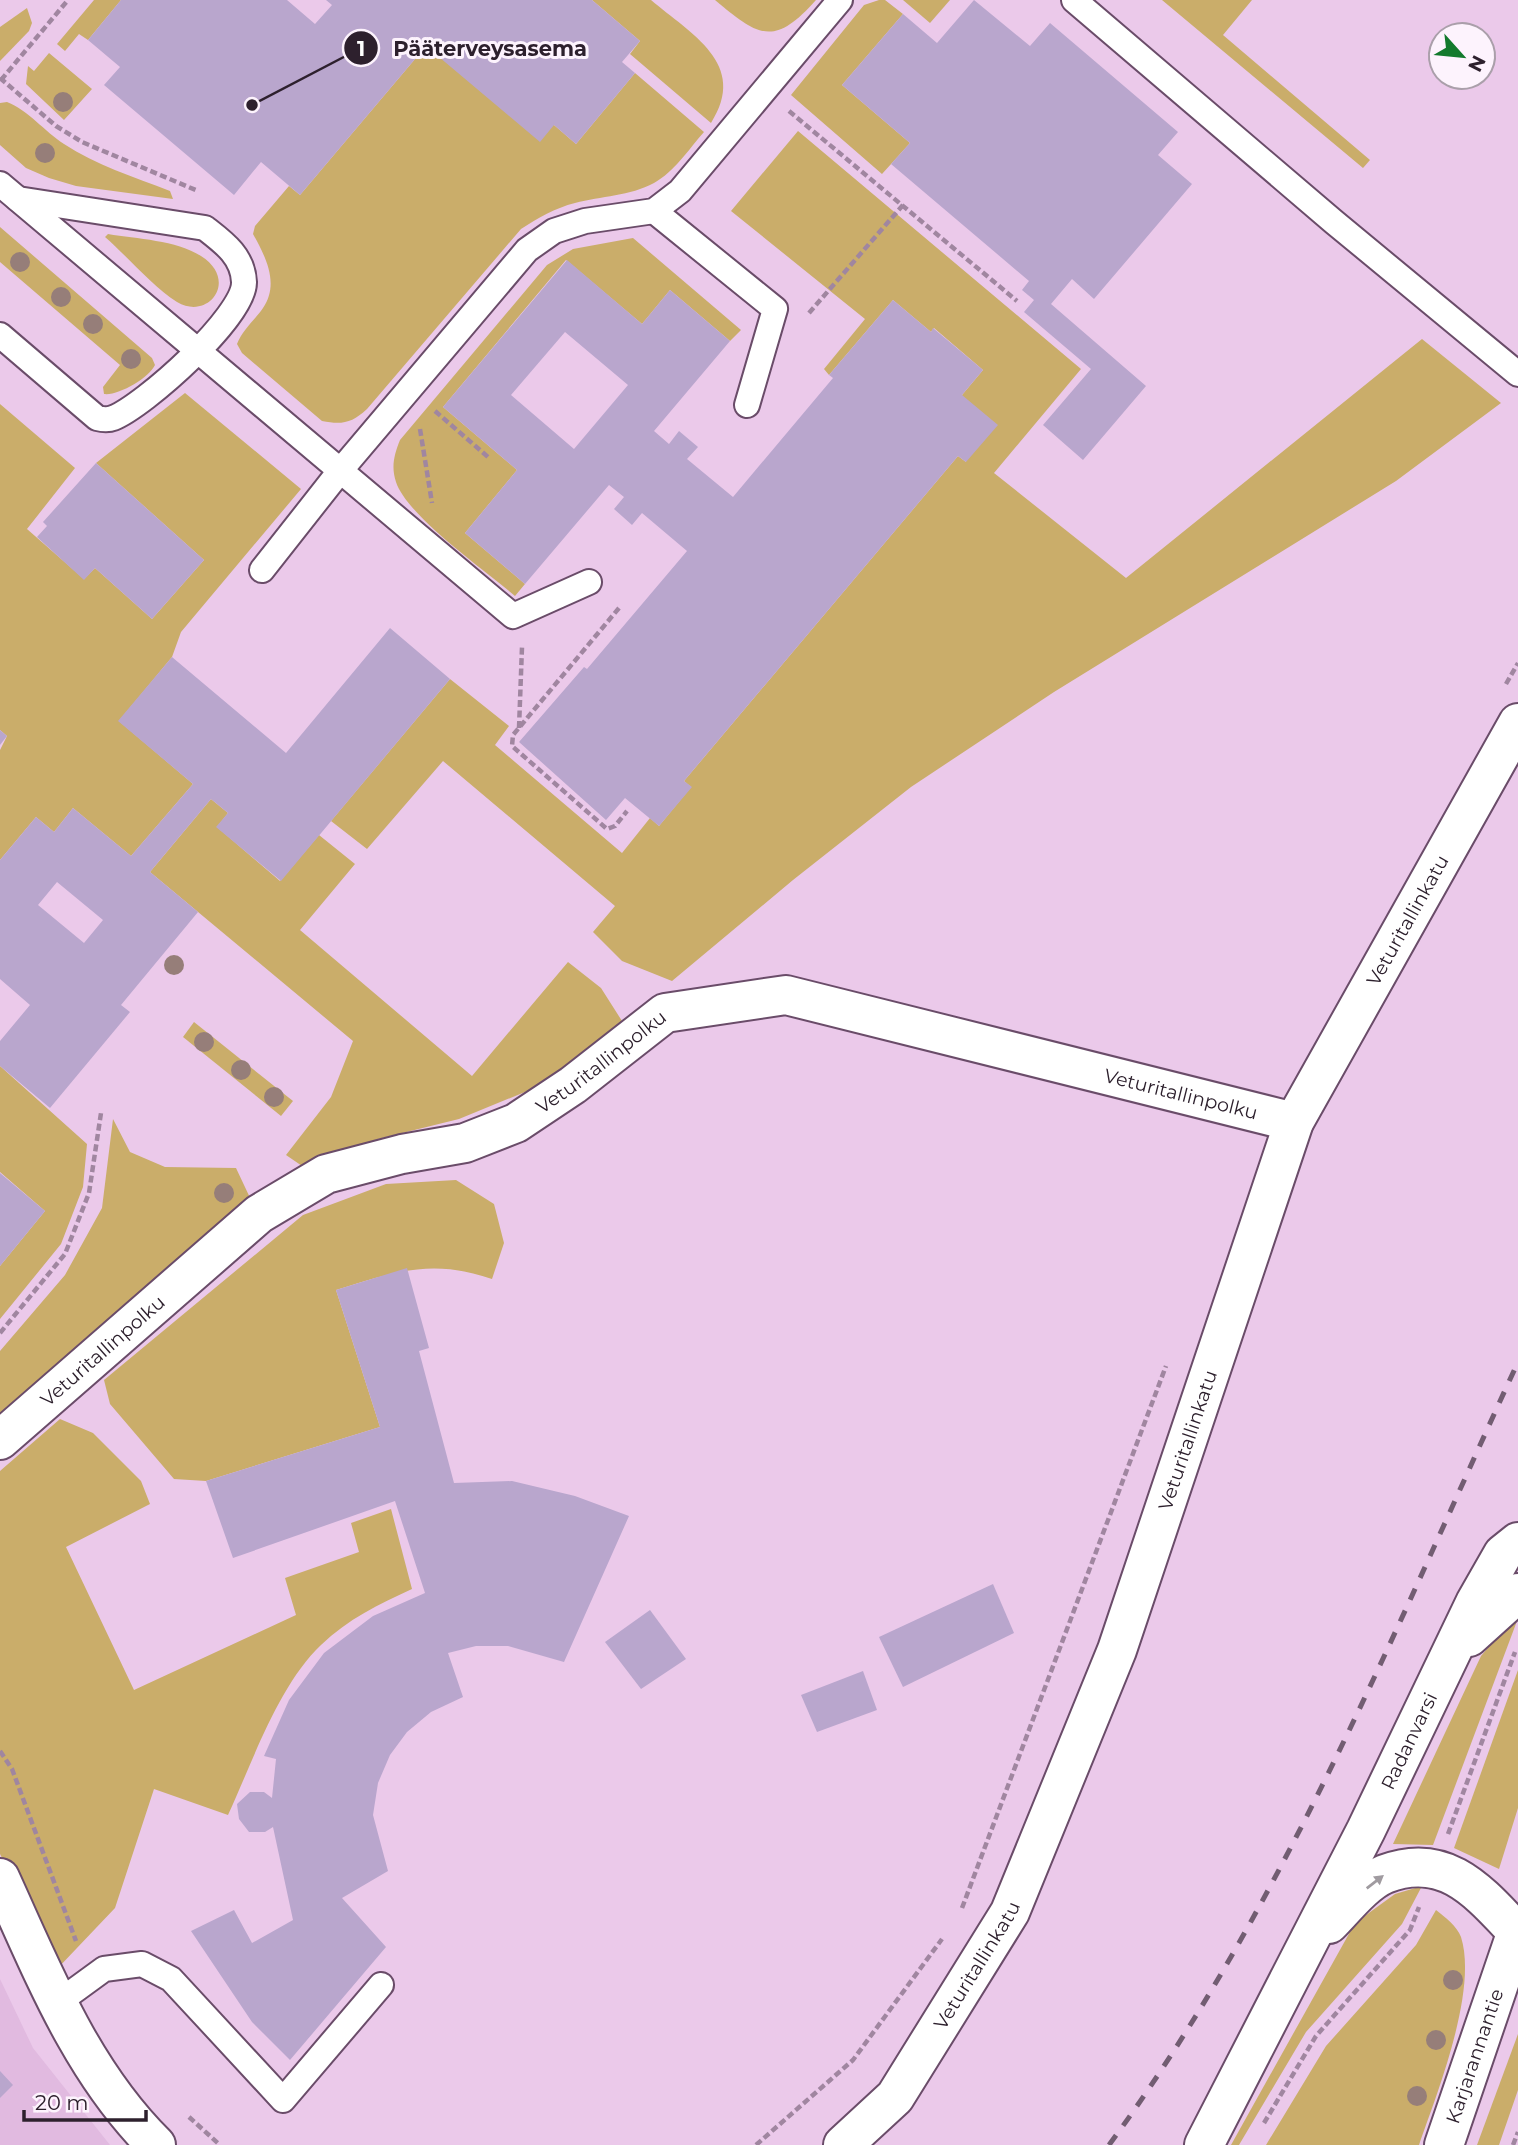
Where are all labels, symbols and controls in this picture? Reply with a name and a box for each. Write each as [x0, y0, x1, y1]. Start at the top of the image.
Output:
north arrow [1427, 21, 1497, 91]
callout: Pääterveysasema [344, 27, 601, 69]
text: 1 [357, 36, 365, 61]
text: Pääterveysasema [393, 36, 587, 61]
text: N [1463, 51, 1490, 76]
street label: Veturitallinkatu [1361, 851, 1453, 990]
street label: Veturitallinpolku [531, 1005, 671, 1118]
street label: Veturitallinpolku [1102, 1064, 1260, 1124]
street label: Veturitallinpolku [36, 1290, 169, 1411]
street label: Veturitallinkatu [1153, 1367, 1222, 1513]
street label: Radanvarsi [1376, 1689, 1442, 1793]
one-way arrow [1366, 1875, 1385, 1889]
street label: Veturitallinkatu [929, 1898, 1025, 2033]
street label: Karjarannantie [1441, 1986, 1508, 2126]
scale bar [24, 2078, 147, 2122]
text: 20 m [35, 2090, 89, 2115]

